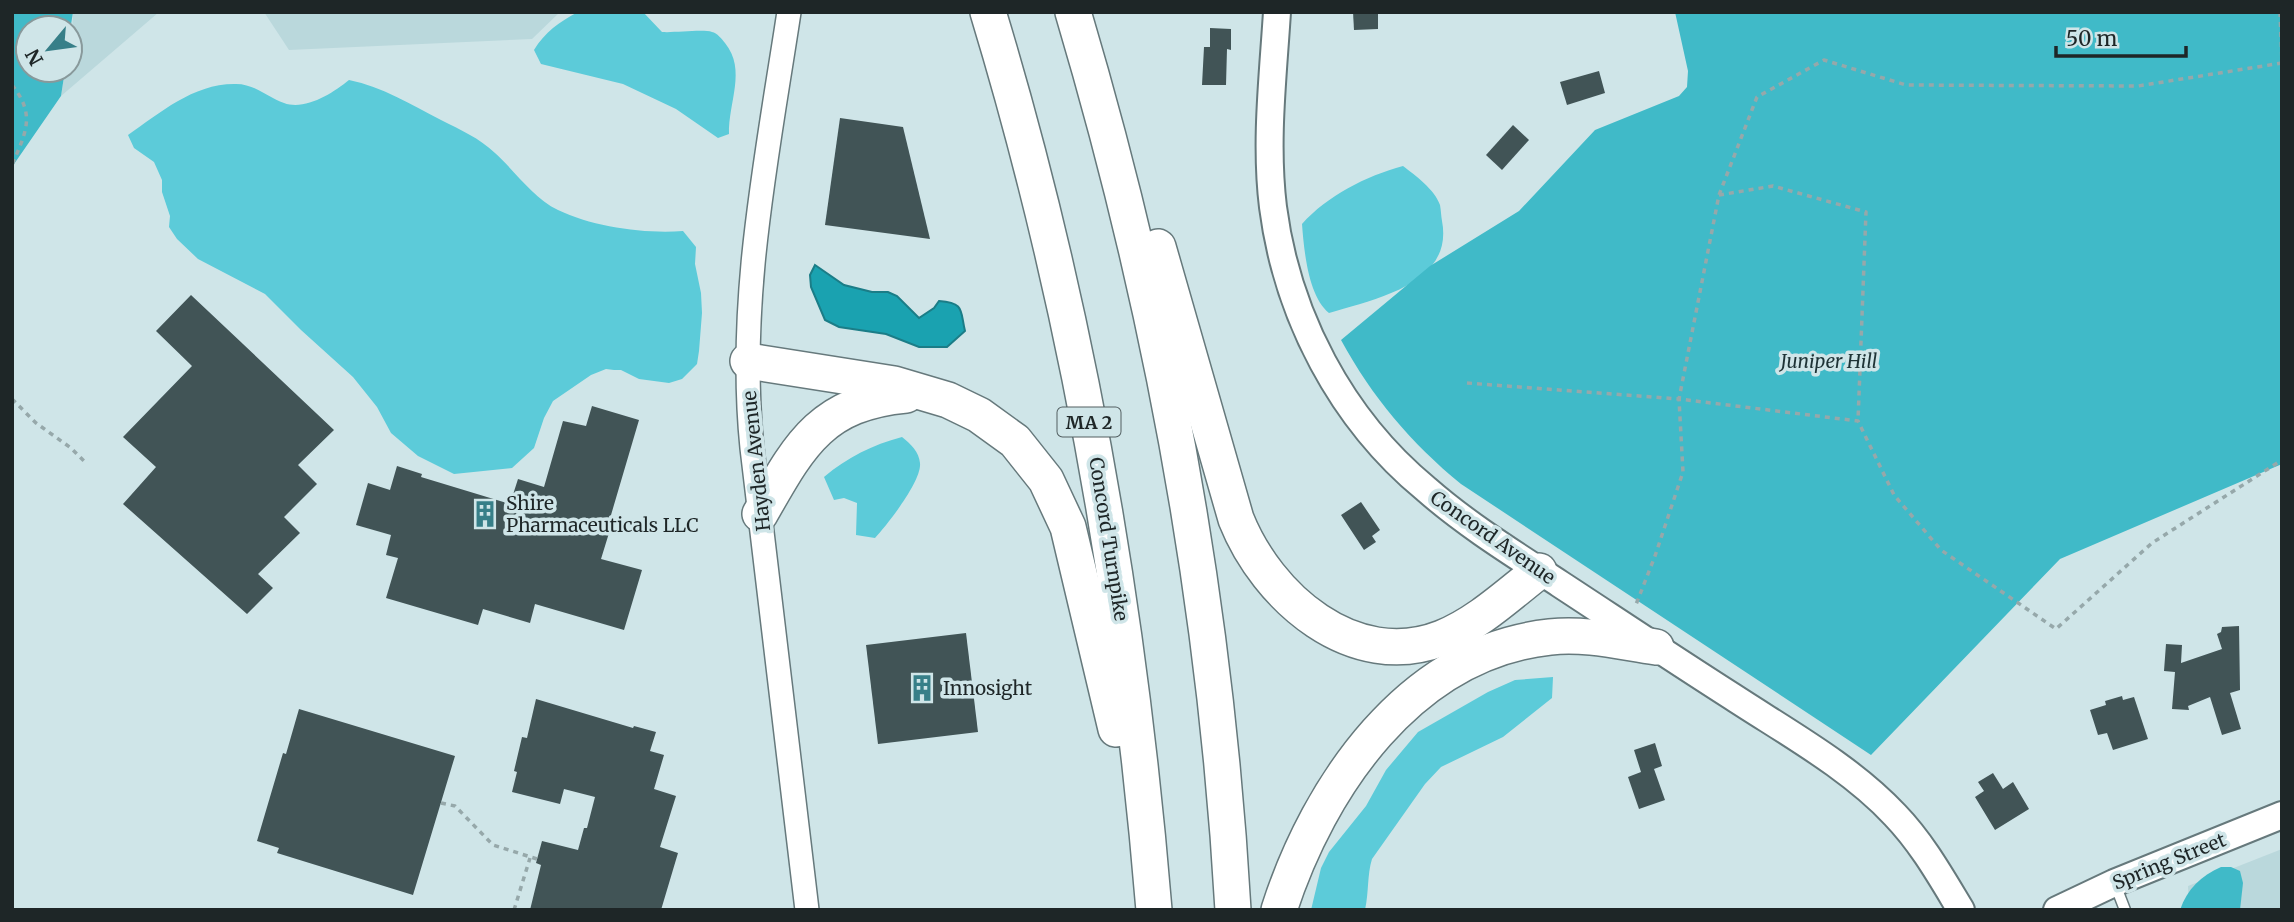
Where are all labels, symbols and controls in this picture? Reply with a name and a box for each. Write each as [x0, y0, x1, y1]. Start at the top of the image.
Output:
north arrow [14, 14, 84, 84]
scale bar [2056, 14, 2186, 58]
text: 50 m [2066, 25, 2117, 52]
text: N [20, 45, 48, 70]
park label: Juniper Hill [1779, 349, 1877, 373]
street label: Hayden Avenue [737, 390, 775, 532]
road number: MA 2 [1058, 408, 1120, 436]
street label: Concord Turnpike [1084, 456, 1134, 623]
street label: Concord Avenue [1426, 485, 1560, 589]
place label: Shire Pharmaceuticals LLC [506, 491, 699, 537]
building icon: Shire Pharmaceuticals LLC [470, 499, 500, 529]
building icon: Innosight [907, 673, 937, 703]
place label: Innosight [943, 676, 1033, 700]
street label: Spring Street [2109, 827, 2230, 895]

